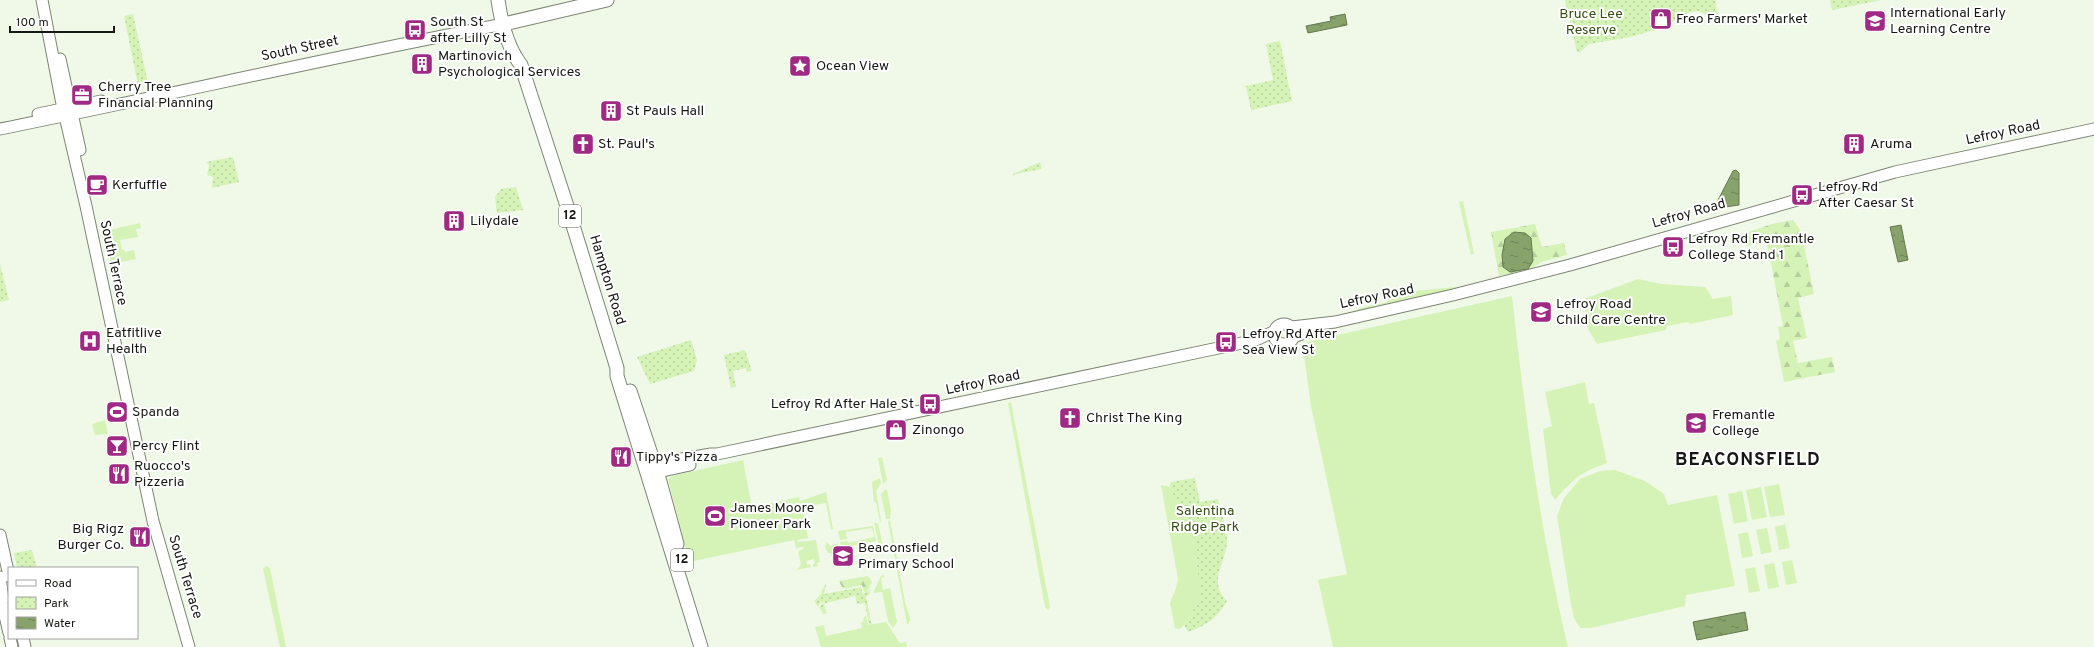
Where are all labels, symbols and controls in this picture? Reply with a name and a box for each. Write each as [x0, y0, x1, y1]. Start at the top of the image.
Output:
place label: International Early Learning Centre [1890, 5, 2006, 38]
park label: Bruce Lee Reserve [1559, 6, 1623, 39]
shop icon: Freo Farmers' Market [1648, 6, 1674, 32]
scale bar [10, 8, 114, 34]
school or university icon: International Early Learning Centre [1862, 8, 1888, 34]
place label: Freo Farmers' Market [1676, 11, 1808, 28]
place label: South St after Lilly St [430, 14, 507, 47]
text: 100 m [16, 15, 49, 31]
bus stop icon: South St after Lilly St [402, 17, 428, 43]
street label: South Street [260, 33, 340, 65]
place label: Martinovich Psychological Services [438, 48, 581, 81]
building icon: Martinovich Psychological Services [409, 51, 435, 77]
place icon: Ocean View [787, 53, 813, 79]
place label: Ocean View [816, 58, 889, 75]
place label: Cherry Tree Financial Planning [98, 79, 213, 112]
office icon: Cherry Tree Financial Planning [69, 82, 95, 108]
building icon: St Pauls Hall [598, 98, 624, 124]
place label: St Pauls Hall [626, 103, 704, 120]
street label: Lefroy Road [1964, 117, 2042, 149]
church icon: St. Paul's [570, 131, 596, 157]
building icon: Aruma [1841, 131, 1867, 157]
place label: St. Paul's [598, 136, 655, 153]
place label: Aruma [1870, 136, 1912, 153]
cafe icon: Kerfuffle [84, 172, 110, 198]
place label: Kerfuffle [112, 177, 167, 194]
place label: Lefroy Rd After Caesar St [1818, 179, 1914, 212]
bus stop icon: Lefroy Rd After Caesar St [1789, 182, 1815, 208]
street label: Lefroy Road [1650, 195, 1728, 233]
road number: 12 [559, 205, 581, 227]
building icon: Lilydale [441, 208, 467, 234]
place label: Lilydale [470, 213, 519, 230]
street label: South Terrace [96, 219, 130, 307]
place label: Lefroy Rd Fremantle College Stand 1 [1688, 231, 1814, 264]
street label: Hampton Road [585, 233, 629, 327]
bus stop icon: Lefroy Rd Fremantle College Stand 1 [1660, 234, 1686, 260]
street label: Lefroy Road [1338, 281, 1416, 313]
place label: Lefroy Road Child Care Centre [1556, 296, 1666, 329]
school or university icon: Lefroy Road Child Care Centre [1528, 299, 1554, 325]
place label: Eatfitlive Health [106, 325, 162, 358]
place label: Lefroy Rd After Sea View St [1242, 326, 1338, 359]
hospital icon: Eatfitlive Health [77, 328, 103, 354]
bus stop icon: Lefroy Rd After Sea View St [1213, 329, 1239, 355]
street label: Lefroy Road [944, 367, 1022, 399]
bus stop icon: Lefroy Rd After Hale St [917, 391, 943, 417]
place label: Lefroy Rd After Hale St [771, 396, 914, 413]
sports icon: Spanda [104, 399, 130, 425]
place label: Spanda [132, 404, 179, 421]
church icon: Christ The King [1057, 405, 1083, 431]
place label: Fremantle College [1712, 407, 1775, 440]
place label: Christ The King [1086, 410, 1182, 427]
school or university icon: Fremantle College [1683, 410, 1709, 436]
shop icon: Zinongo [883, 417, 909, 443]
place label: Zinongo [912, 422, 964, 439]
bar icon: Percy Flint [104, 433, 130, 459]
place label: Percy Flint [132, 438, 200, 455]
restaurant icon: Tippy's Pizza [608, 444, 634, 470]
place label: Tippy's Pizza [636, 449, 718, 466]
district label: BEACONSFIELD [1675, 449, 1821, 472]
place label: Ruocco's Pizzeria [134, 458, 191, 491]
restaurant icon: Ruocco's Pizzeria [106, 461, 132, 487]
place label: James Moore Pioneer Park [730, 500, 814, 533]
sports icon: James Moore Pioneer Park [702, 503, 728, 529]
park label: Salentina Ridge Park [1171, 503, 1239, 536]
place label: Big Rigz Burger Co. [58, 521, 124, 554]
restaurant icon: Big Rigz Burger Co. [127, 524, 153, 550]
street label: South Terrace [164, 533, 206, 621]
place label: Beaconsfield Primary School [858, 540, 954, 573]
school or university icon: Beaconsfield Primary School [830, 543, 856, 569]
road number: 12 [671, 549, 693, 571]
legend [8, 567, 138, 639]
text: Road [44, 576, 72, 592]
text: Park [44, 596, 69, 612]
text: Water [44, 616, 76, 632]

